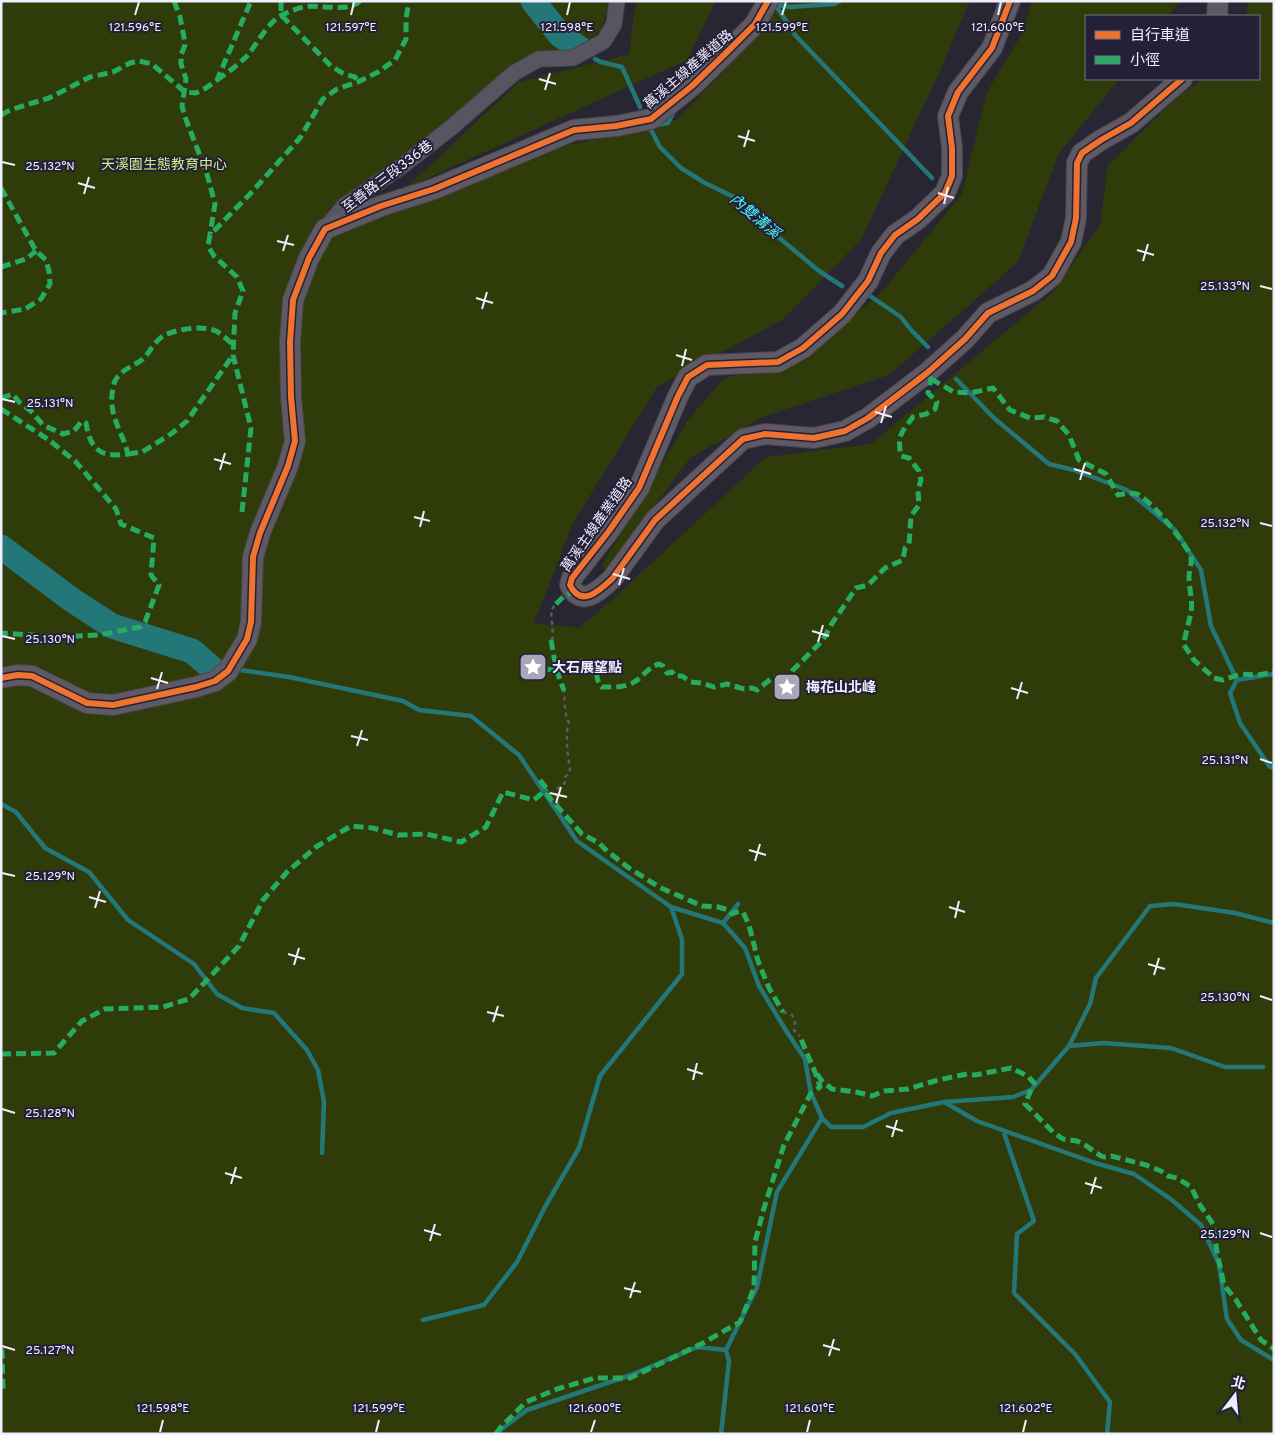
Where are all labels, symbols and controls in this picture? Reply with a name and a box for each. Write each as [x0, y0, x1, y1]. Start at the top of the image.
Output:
legend [1085, 15, 1260, 80]
text: 121.596°E [109, 20, 161, 36]
text: 121.597°E [325, 20, 377, 36]
text: 121.598°E [541, 20, 593, 36]
text: 121.599°E [756, 20, 808, 36]
text: 121.600°E [971, 20, 1025, 36]
street label: 萬溪主線產業道路 [640, 26, 737, 113]
text: 自行車道 [1130, 27, 1190, 46]
text: 小徑 [1130, 52, 1160, 71]
street label: 至善路三段336巷 [339, 138, 437, 217]
park label: 天溪園生態教育中心 [101, 156, 227, 174]
text: 25.132°N [25, 159, 75, 175]
water label: 內雙溝溪 [725, 191, 785, 245]
text: 25.133°N [1200, 279, 1250, 295]
text: 25.131°N [26, 396, 74, 412]
street label: 萬溪主線產業道路 [557, 474, 636, 576]
text: 25.132°N [1200, 516, 1250, 532]
text: 25.130°N [25, 632, 75, 648]
place icon: 大石展望點 [518, 652, 548, 682]
place label: 大石展望點 [552, 660, 622, 677]
place icon: 梅花山北峰 [772, 672, 802, 702]
place label: 梅花山北峰 [806, 679, 876, 697]
text: 25.131°N [1201, 753, 1249, 769]
text: 25.129°N [25, 869, 75, 885]
text: 25.130°N [1200, 990, 1250, 1006]
text: 25.128°N [25, 1106, 75, 1122]
text: 25.129°N [1200, 1227, 1250, 1243]
text: 25.127°N [26, 1343, 74, 1359]
north arrow [1210, 1370, 1260, 1420]
text: 北 [1229, 1374, 1247, 1394]
text: 121.598°E [137, 1401, 189, 1417]
text: 121.599°E [353, 1401, 405, 1417]
text: 121.600°E [568, 1401, 622, 1417]
text: 121.601°E [785, 1401, 835, 1417]
text: 121.602°E [999, 1401, 1053, 1417]

